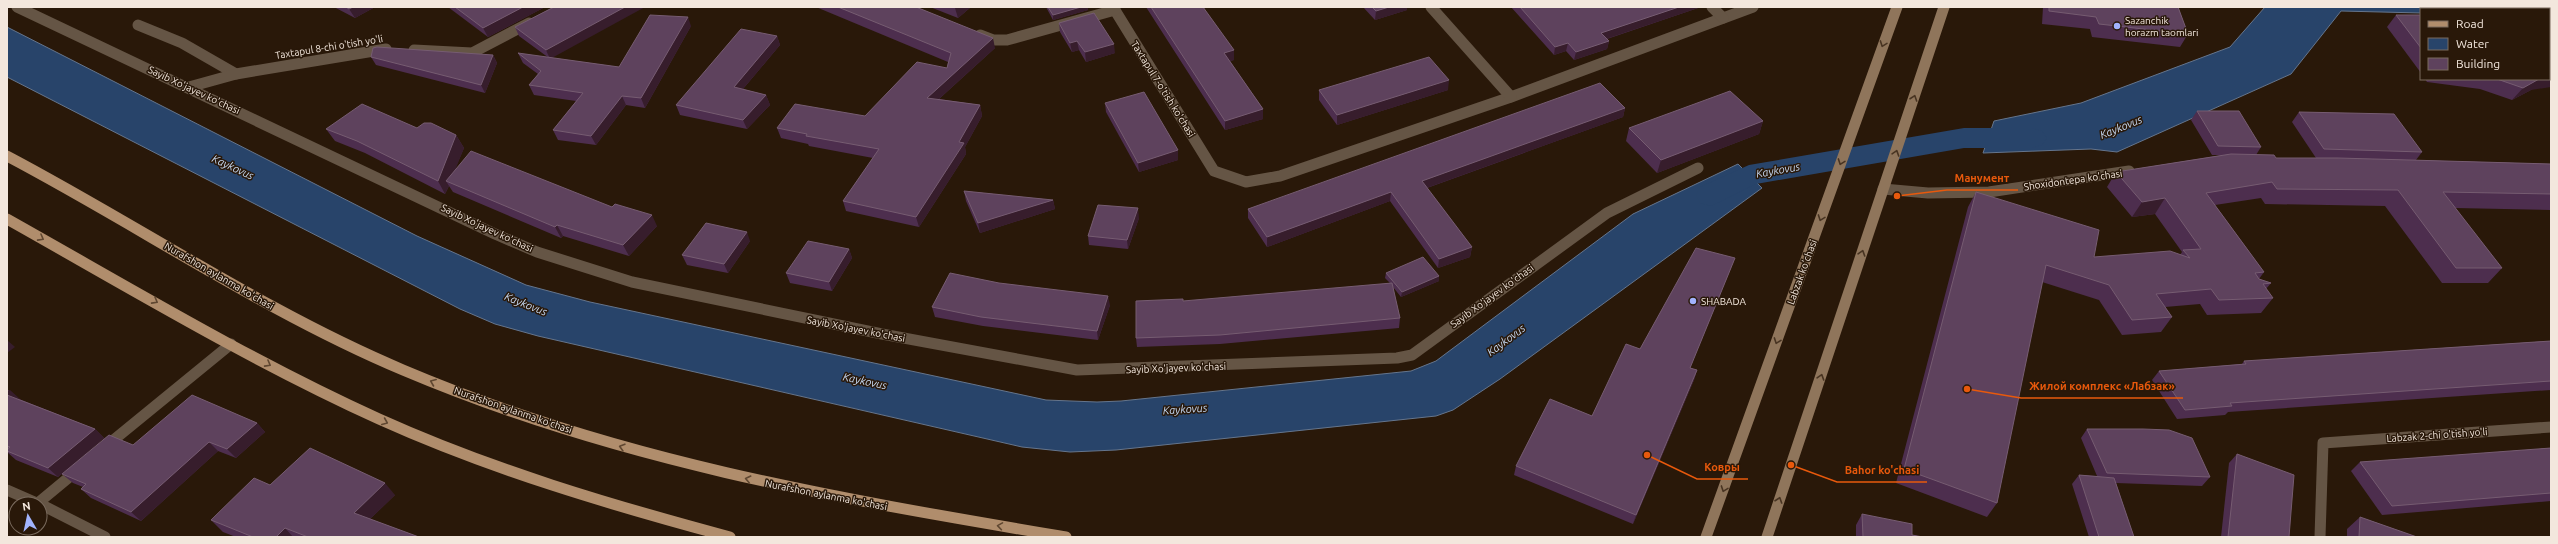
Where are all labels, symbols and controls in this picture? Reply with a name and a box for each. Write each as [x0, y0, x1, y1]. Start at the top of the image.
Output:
legend [2420, 8, 2550, 80]
place label: Sazanchik horazm taomlari [2125, 15, 2199, 38]
text: Road [2456, 17, 2484, 30]
marker: Sazanchik horazm taomlari [2112, 21, 2122, 31]
street label: Taxtapul 8-chi o'tish yo'li [274, 33, 384, 61]
text: Water [2456, 37, 2489, 50]
street label: Taxtapul 7-o'tish ko'chasi [1129, 39, 1197, 139]
one-way arrow [1880, 40, 1888, 47]
text: Building [2456, 57, 2500, 70]
street label: Sayib Xo'jayev ko'chasi [146, 64, 242, 116]
one-way arrow [1909, 94, 1918, 101]
water label: Kaykovus [2098, 113, 2144, 141]
one-way arrow [1891, 149, 1899, 156]
water label: Kaykovus [210, 152, 256, 182]
one-way arrow [1837, 159, 1846, 166]
water label: Kaykovus [1755, 160, 1801, 180]
callout: Манумент [1947, 167, 2018, 190]
street label: Shoxidontepa ko'chasi [2023, 168, 2123, 192]
text: Манумент [1955, 172, 2010, 184]
street label: Sayib Xo'jayev ko'chasi [439, 202, 535, 254]
one-way arrow [1817, 215, 1825, 222]
one-way arrow [37, 233, 44, 240]
street label: Labzak ko'chasi [1785, 238, 1819, 306]
street label: Nurafshon aylanma ko'chasi [162, 240, 276, 312]
one-way arrow [1857, 250, 1866, 257]
street label: Sayib Xo'jayev ko'chasi [1448, 262, 1536, 330]
water label: Kaykovus [503, 290, 549, 318]
marker: SHABADA [1688, 296, 1698, 306]
place label: SHABADA [1701, 296, 1747, 307]
one-way arrow [150, 297, 158, 304]
street label: Sayib Xo'jayev ko'chasi [806, 314, 906, 344]
water label: Kaykovus [1485, 322, 1528, 358]
one-way arrow [1773, 337, 1782, 344]
one-way arrow [264, 359, 271, 367]
street label: Sayib Xo'jayev ko'chasi [1126, 361, 1226, 375]
water label: Kaykovus [842, 370, 888, 392]
one-way arrow [1816, 373, 1824, 380]
callout: Жилой комплекс «Лабзак» [2021, 375, 2183, 398]
one-way arrow [430, 378, 437, 386]
text: Жилой комплекс «Лабзак» [2029, 380, 2175, 392]
street label: Nurafshon aylanma ko'chasi [453, 385, 573, 435]
water label: Kaykovus [1162, 401, 1208, 417]
one-way arrow [381, 417, 388, 425]
street label: Labzak 2-chi o'tish yo'li [2386, 426, 2488, 444]
one-way arrow [619, 443, 626, 452]
callout: Ковры [1697, 456, 1748, 479]
callout: Bahor ko'chasi [1837, 459, 1927, 482]
text: Ковры [1704, 461, 1740, 473]
text: Bahor ko'chasi [1845, 464, 1919, 476]
one-way arrow [745, 475, 752, 484]
street label: Nurafshon aylanma ko'chasi [764, 478, 888, 512]
one-way arrow [1720, 486, 1728, 493]
north arrow [8, 496, 48, 536]
one-way arrow [1775, 497, 1783, 504]
text: N [21, 500, 31, 513]
one-way arrow [997, 522, 1003, 530]

